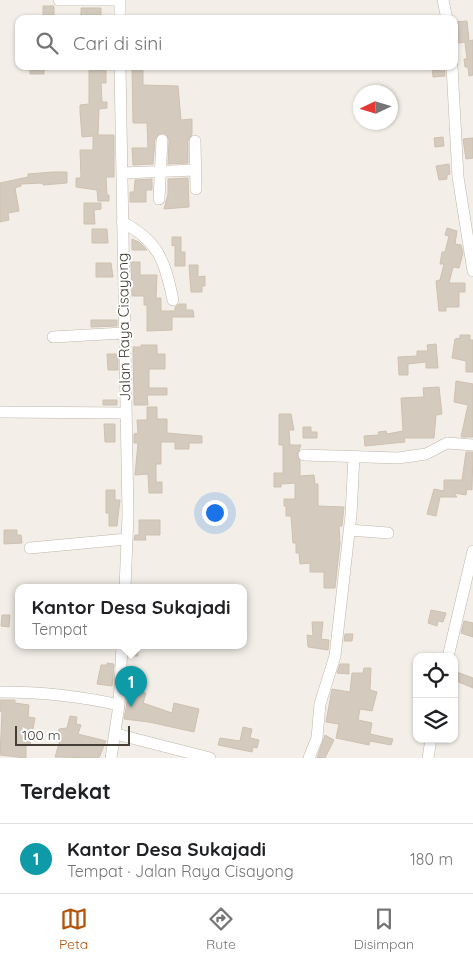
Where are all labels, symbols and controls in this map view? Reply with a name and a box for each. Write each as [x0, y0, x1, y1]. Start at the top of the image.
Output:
search box [15, 15, 458, 70]
icon: search [33, 29, 61, 57]
text: Cari di sini [73, 31, 162, 55]
north arrow [353, 85, 398, 130]
street label: Jalan Raya Cisayong [113, 253, 134, 401]
your location [202, 500, 228, 526]
popup [15, 584, 247, 649]
text: Kantor Desa Sukajadi [31, 595, 231, 619]
text: Tempat [31, 619, 88, 639]
map controls [413, 653, 458, 743]
button: locate [413, 653, 458, 698]
pin: 1 [115, 666, 147, 707]
button: layers [413, 698, 458, 743]
scale bar [15, 723, 130, 746]
text: 100 m [22, 726, 60, 744]
text: Terdekat [20, 778, 111, 804]
text: Kantor Desa Sukajadi [67, 837, 266, 861]
text: 1 [33, 849, 39, 869]
text: 180 m [410, 849, 453, 869]
text: Tempat · Jalan Raya Cisayong [67, 861, 294, 881]
tab: Peta [59, 905, 88, 953]
tab: Rute [206, 905, 236, 953]
tab: Disimpan [354, 905, 414, 953]

